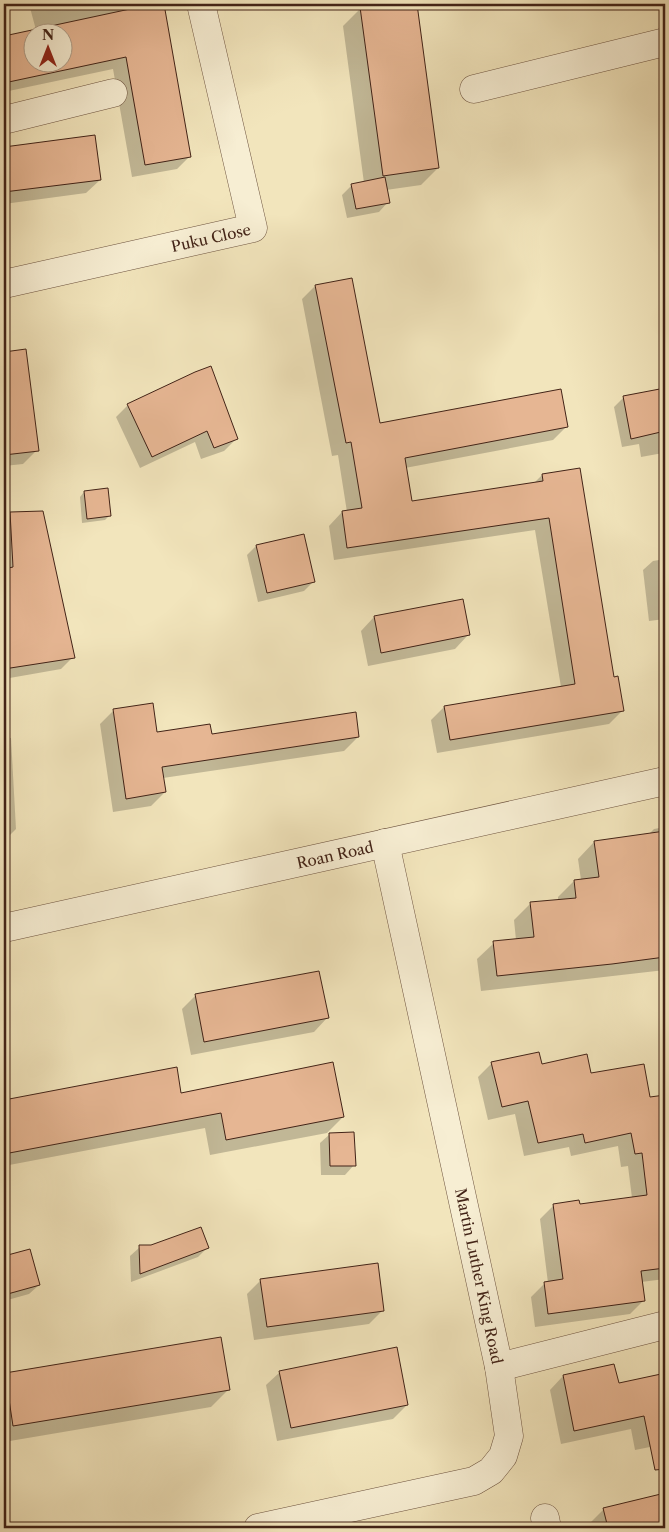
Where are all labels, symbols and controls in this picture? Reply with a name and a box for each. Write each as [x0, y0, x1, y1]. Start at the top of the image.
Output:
north arrow [22, 22, 72, 72]
text: N [42, 26, 54, 44]
street label: Puku Close [169, 219, 253, 256]
street label: Roan Road [295, 837, 375, 872]
street label: Martin Luther King Road [451, 1186, 507, 1366]

